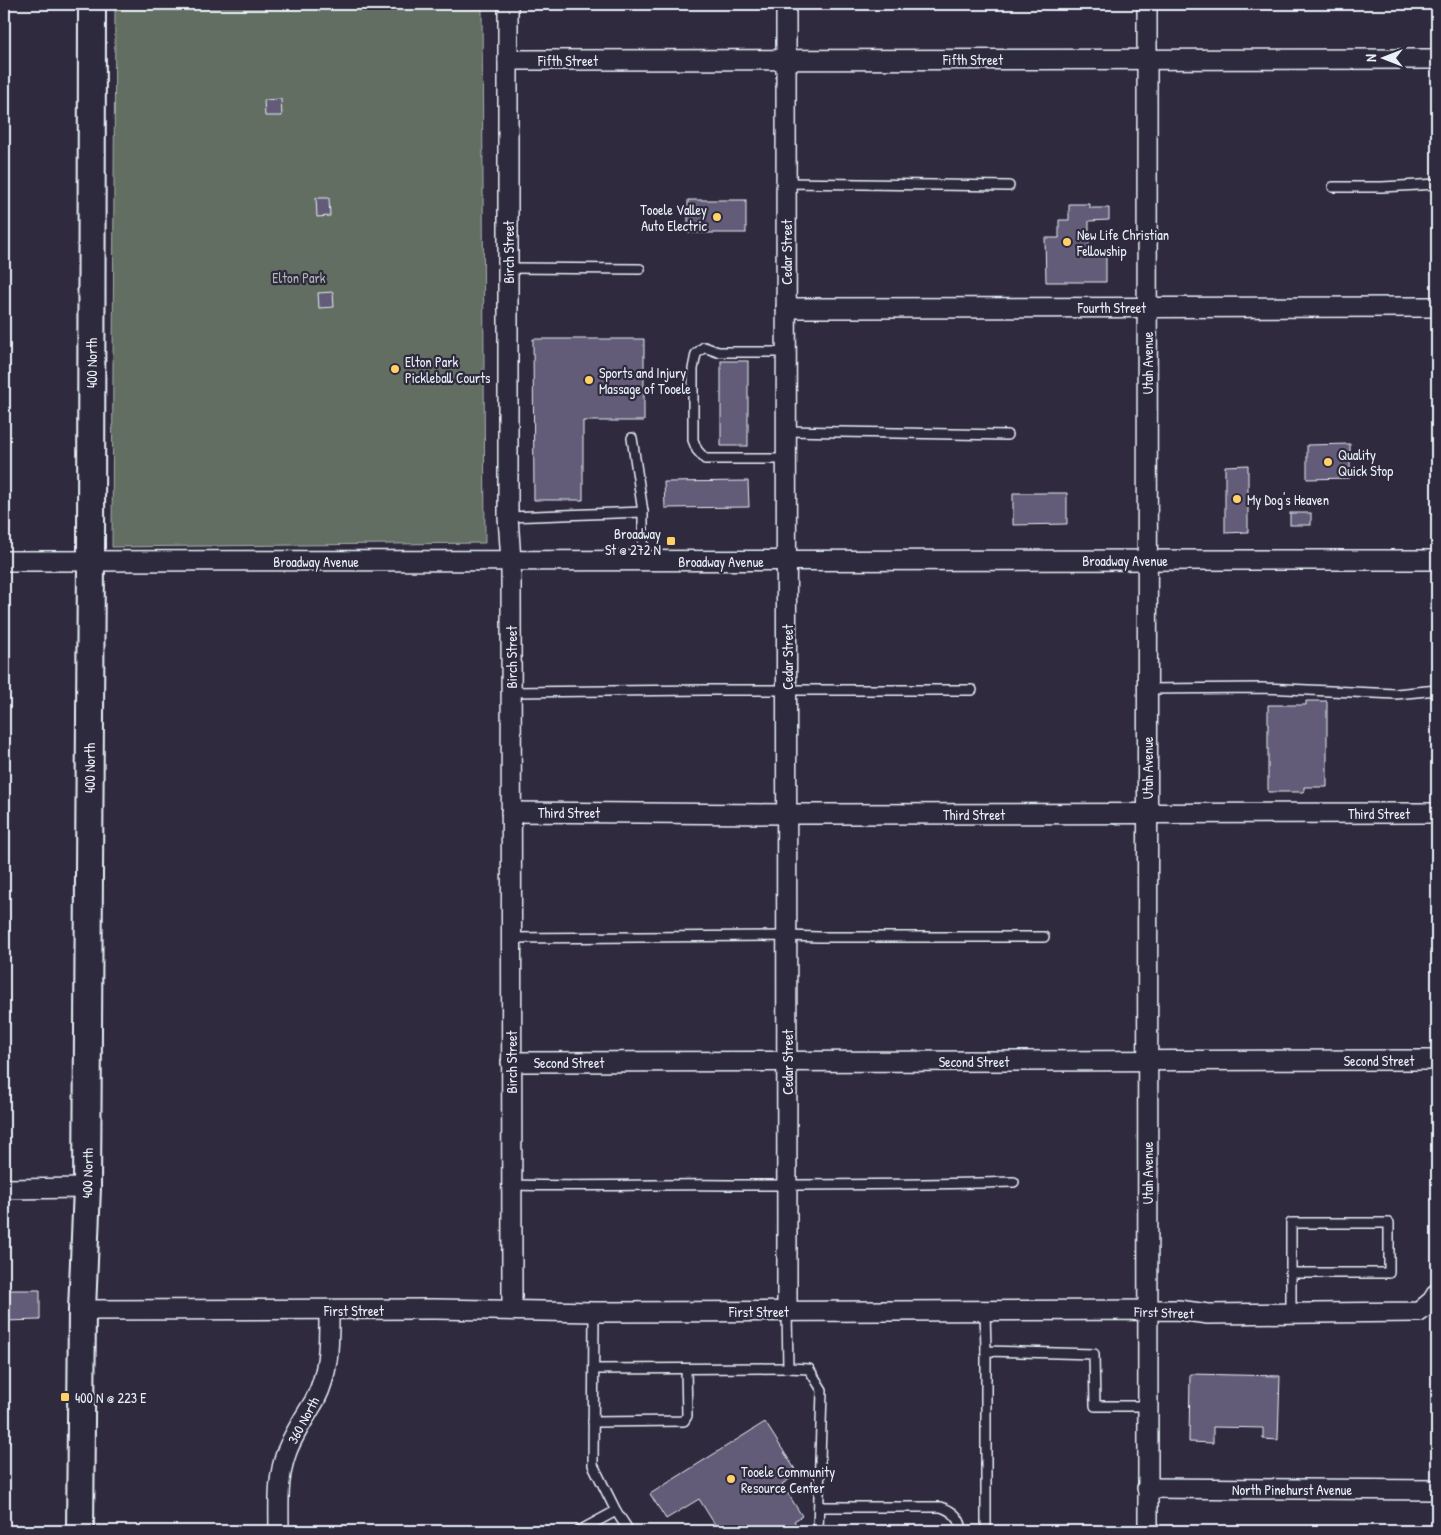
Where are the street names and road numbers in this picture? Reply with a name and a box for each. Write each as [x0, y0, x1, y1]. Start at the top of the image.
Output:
street label: Fifth Street [942, 50, 1003, 69]
street label: Fifth Street [537, 51, 598, 70]
street label: Cedar Street [777, 219, 796, 285]
street label: Birch Street [499, 220, 518, 283]
street label: Fourth Street [1077, 298, 1146, 317]
street label: Utah Avenue [1138, 331, 1157, 394]
street label: 400 North [82, 338, 101, 388]
street label: Broadway Avenue [1082, 551, 1168, 571]
street label: Broadway Avenue [273, 552, 359, 572]
street label: Broadway Avenue [678, 552, 764, 572]
street label: Cedar Street [778, 624, 797, 690]
street label: Birch Street [502, 625, 521, 688]
street label: Utah Avenue [1138, 736, 1157, 799]
street label: 400 North [80, 743, 99, 793]
street label: Third Street [538, 803, 600, 822]
street label: Third Street [1348, 804, 1410, 823]
street label: Third Street [943, 805, 1005, 824]
street label: Cedar Street [778, 1029, 797, 1095]
street label: Birch Street [502, 1030, 521, 1093]
street label: Second Street [1344, 1051, 1415, 1070]
street label: Second Street [939, 1052, 1010, 1071]
street label: Second Street [534, 1053, 605, 1072]
street label: Utah Avenue [1138, 1141, 1157, 1204]
street label: 400 North [77, 1148, 97, 1198]
street label: First Street [323, 1301, 384, 1320]
street label: First Street [1133, 1301, 1194, 1323]
street label: First Street [728, 1302, 789, 1321]
street label: 360 North [283, 1393, 323, 1447]
street label: North Pinehurst Avenue [1232, 1480, 1352, 1499]

